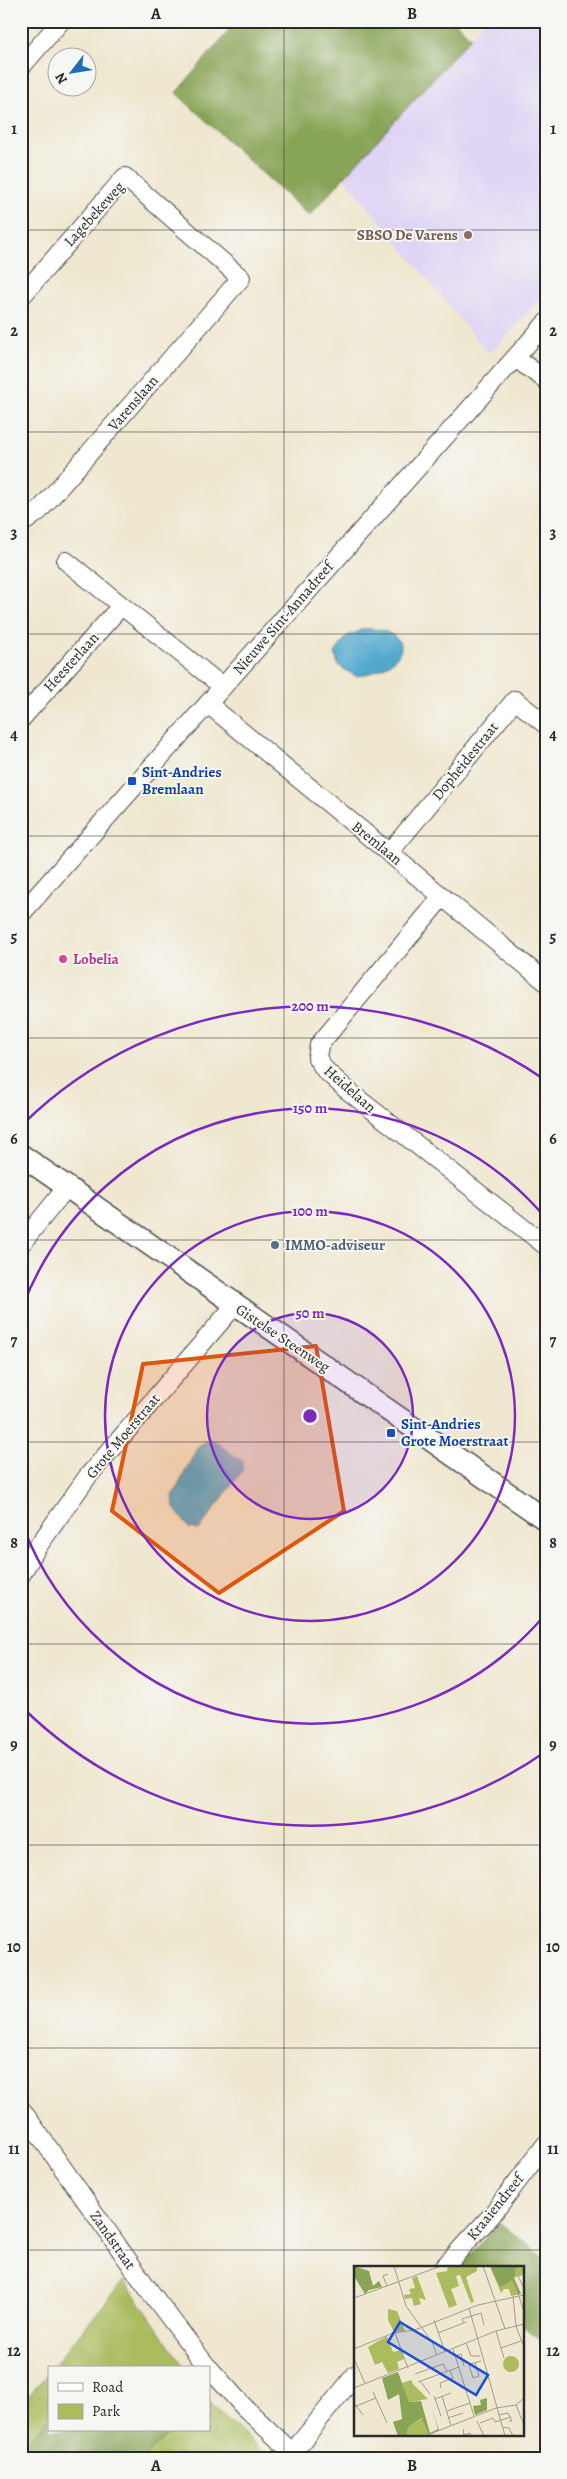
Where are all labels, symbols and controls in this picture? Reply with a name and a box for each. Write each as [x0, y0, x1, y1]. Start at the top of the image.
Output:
text: A [150, 3, 162, 25]
text: B [407, 3, 417, 25]
north arrow [48, 48, 98, 98]
text: N [51, 69, 72, 88]
text: 1 [11, 118, 17, 140]
text: 1 [550, 118, 556, 140]
street label: Lagebekeweg [59, 177, 129, 251]
place label: SBSO De Varens [357, 225, 458, 245]
marker: SBSO De Varens [462, 229, 474, 241]
text: 2 [10, 320, 18, 342]
text: 2 [549, 320, 557, 342]
street label: Varenslaan [103, 371, 163, 436]
text: 3 [11, 522, 18, 544]
text: 3 [550, 522, 557, 544]
street label: Nieuwe Sint-Annadreef [228, 556, 339, 679]
street label: Heesterlaan [39, 628, 103, 696]
street label: Dopheidestraat [427, 718, 503, 804]
text: 4 [10, 724, 18, 746]
text: 4 [549, 724, 557, 746]
place label: Sint-Andries Bremlaan [142, 762, 222, 799]
marker: Sint-Andries Bremlaan [126, 775, 138, 787]
street label: Bremlaan [348, 817, 406, 869]
text: 5 [11, 926, 18, 948]
text: 5 [550, 926, 557, 948]
place label: Lobelia [73, 949, 120, 969]
marker: Lobelia [57, 953, 69, 965]
text: 200 m [291, 996, 329, 1016]
street label: Heidelaan [320, 1061, 380, 1117]
text: 150 m [293, 1098, 328, 1118]
text: 6 [10, 1128, 18, 1150]
text: 6 [549, 1128, 557, 1150]
text: 100 m [292, 1201, 328, 1221]
place label: IMMO-adviseur [285, 1235, 385, 1255]
marker: IMMO-adviseur [269, 1239, 281, 1251]
street label: Gistelse Steenweg [232, 1299, 334, 1377]
text: 50 m [295, 1303, 325, 1323]
text: 7 [11, 1330, 18, 1352]
text: 7 [550, 1330, 557, 1352]
street label: Grote Moerstraat [82, 1389, 165, 1483]
centre of rings [301, 1407, 319, 1425]
place label: Sint-Andries Grote Moerstraat [401, 1414, 509, 1451]
marker: Sint-Andries Grote Moerstraat [385, 1427, 397, 1439]
text: 8 [10, 1532, 18, 1554]
text: 8 [549, 1532, 557, 1554]
text: 9 [10, 1734, 18, 1756]
text: 9 [549, 1734, 557, 1756]
text: 10 [7, 1936, 21, 1958]
text: 10 [546, 1936, 560, 1958]
text: 11 [8, 2138, 20, 2160]
text: 11 [547, 2138, 559, 2160]
street label: Kraaiendreef [462, 2168, 529, 2244]
street label: Zandstraat [86, 2207, 141, 2273]
inset map [354, 2266, 524, 2436]
text: 12 [7, 2340, 21, 2362]
text: 12 [546, 2340, 560, 2362]
legend [48, 2366, 210, 2432]
text: Road [92, 2377, 124, 2397]
text: Park [92, 2401, 121, 2421]
text: A [150, 2455, 162, 2477]
text: B [407, 2455, 417, 2477]

